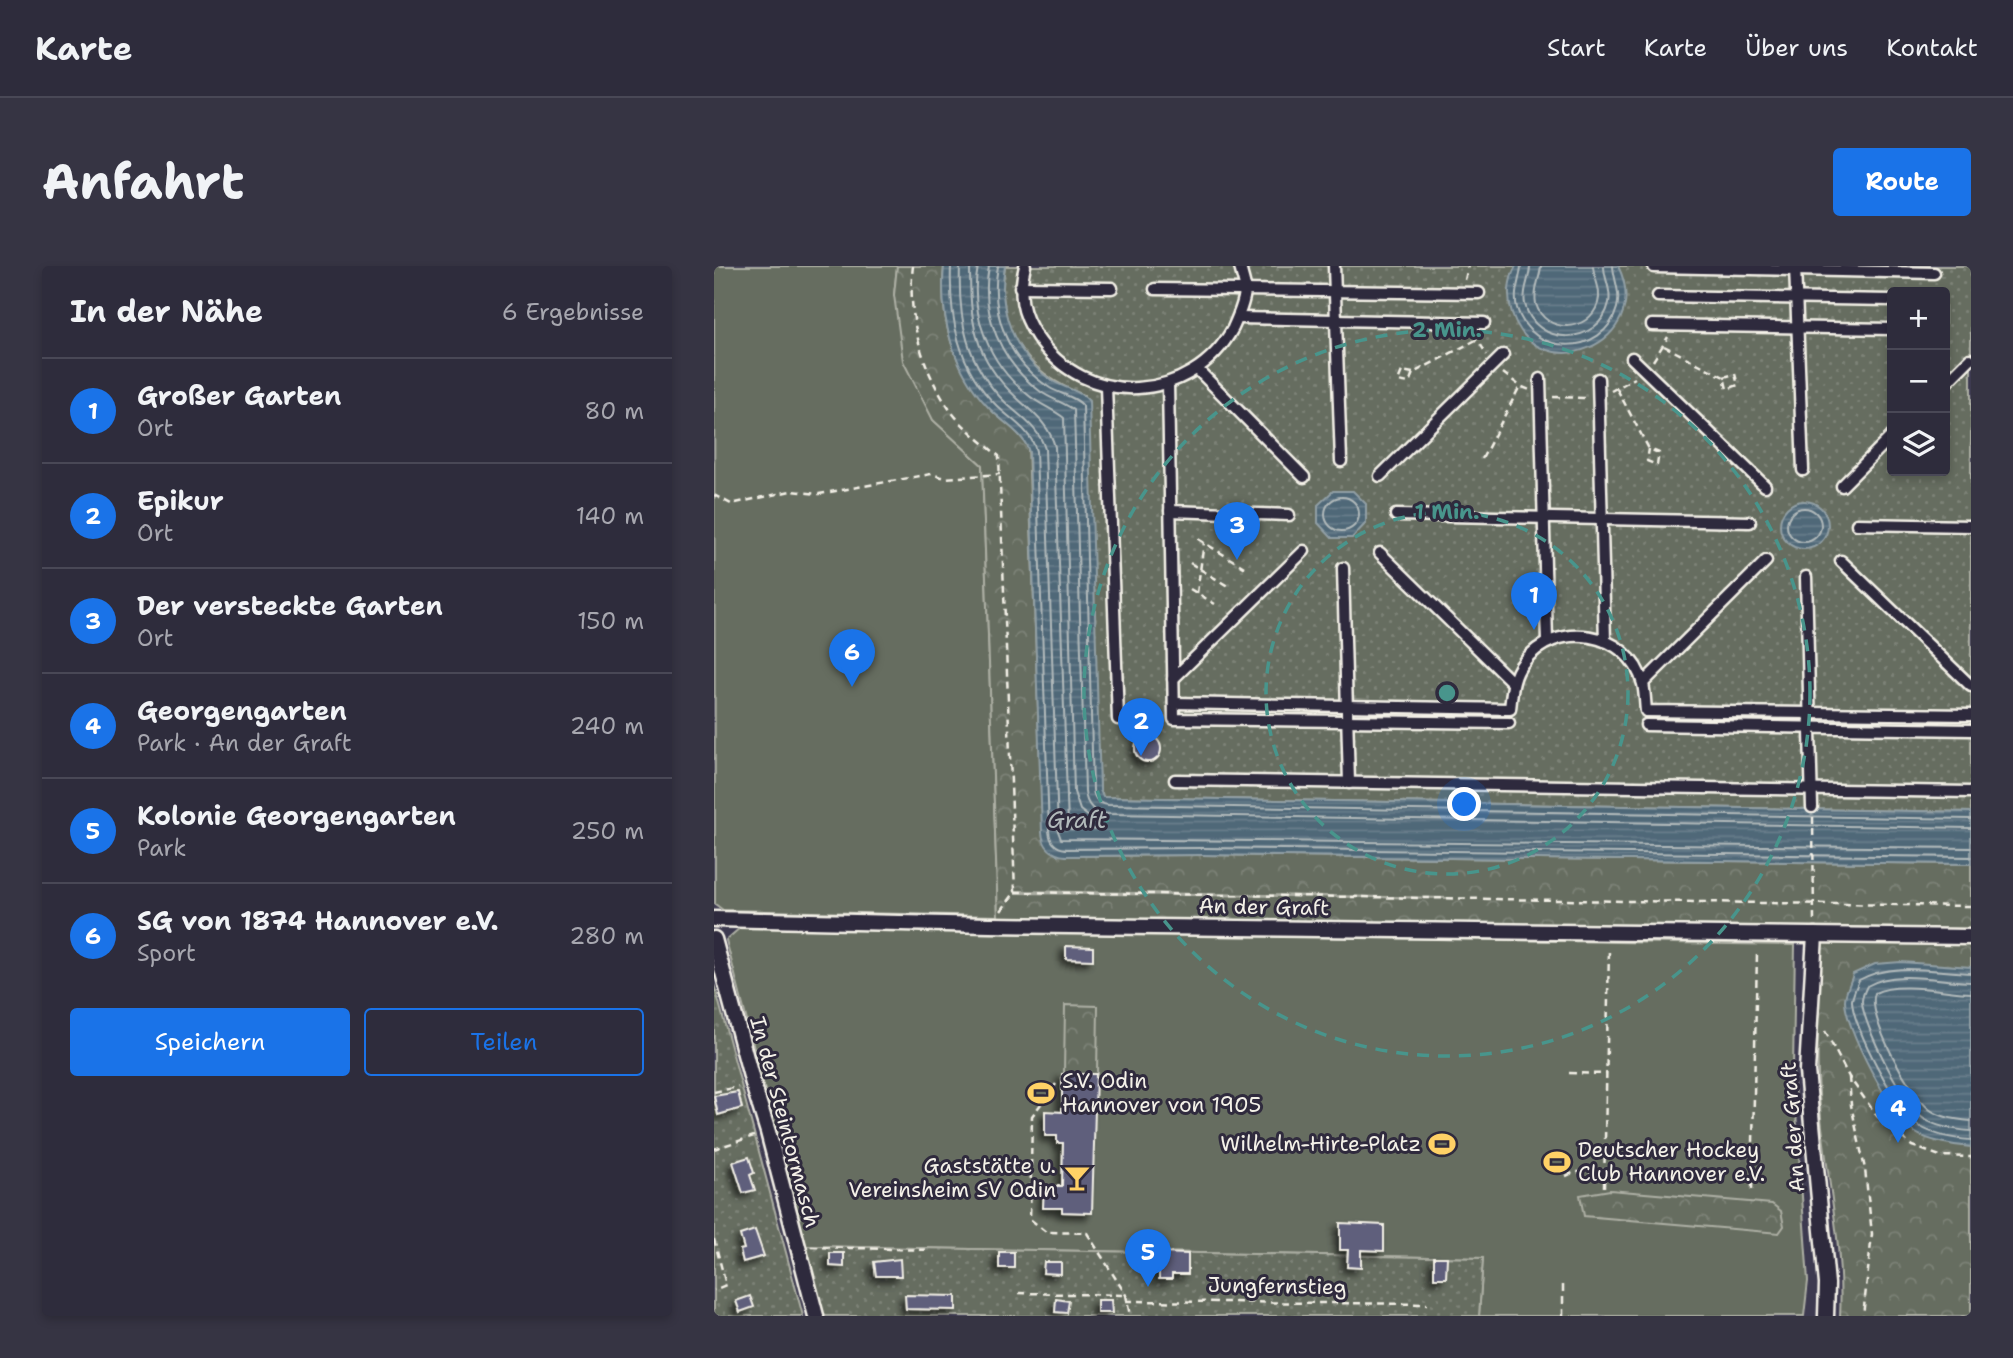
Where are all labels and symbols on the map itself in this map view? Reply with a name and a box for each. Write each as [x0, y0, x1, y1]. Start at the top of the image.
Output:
text: 2 Min. [1412, 316, 1482, 344]
text: 1 Min. [1415, 498, 1479, 526]
pin: 3 [1214, 502, 1260, 560]
pin: 1 [1511, 572, 1557, 630]
pin: 6 [829, 629, 875, 687]
centre of rings [1435, 681, 1459, 705]
pin: 2 [1118, 698, 1164, 756]
your location [1447, 787, 1481, 821]
water label: Graft [1047, 805, 1107, 835]
street label: An der Graft [1198, 892, 1330, 922]
street label: In der Steintormasch [743, 1013, 827, 1231]
street label: An der Graft [1774, 1061, 1812, 1193]
place label: S.V. Odin Hannover von 1905 [1062, 1067, 1261, 1119]
sports icon: S.V. Odin Hannover von 1905 [1026, 1078, 1056, 1108]
pin: 4 [1875, 1085, 1921, 1143]
sports icon: Wilhelm-Hirte-Platz [1427, 1129, 1457, 1159]
place label: Wilhelm-Hirte-Platz [1220, 1130, 1421, 1158]
place label: Deutscher Hockey Club Hannover e.V. [1578, 1136, 1765, 1188]
sports icon: Deutscher Hockey Club Hannover e.V. [1542, 1147, 1572, 1177]
place label: Gaststätte u. Vereinsheim SV Odin [848, 1152, 1056, 1204]
bar icon: Gaststätte u. Vereinsheim SV Odin [1062, 1163, 1092, 1193]
pin: 5 [1125, 1229, 1171, 1287]
street label: Jungfernstieg [1207, 1271, 1347, 1301]

